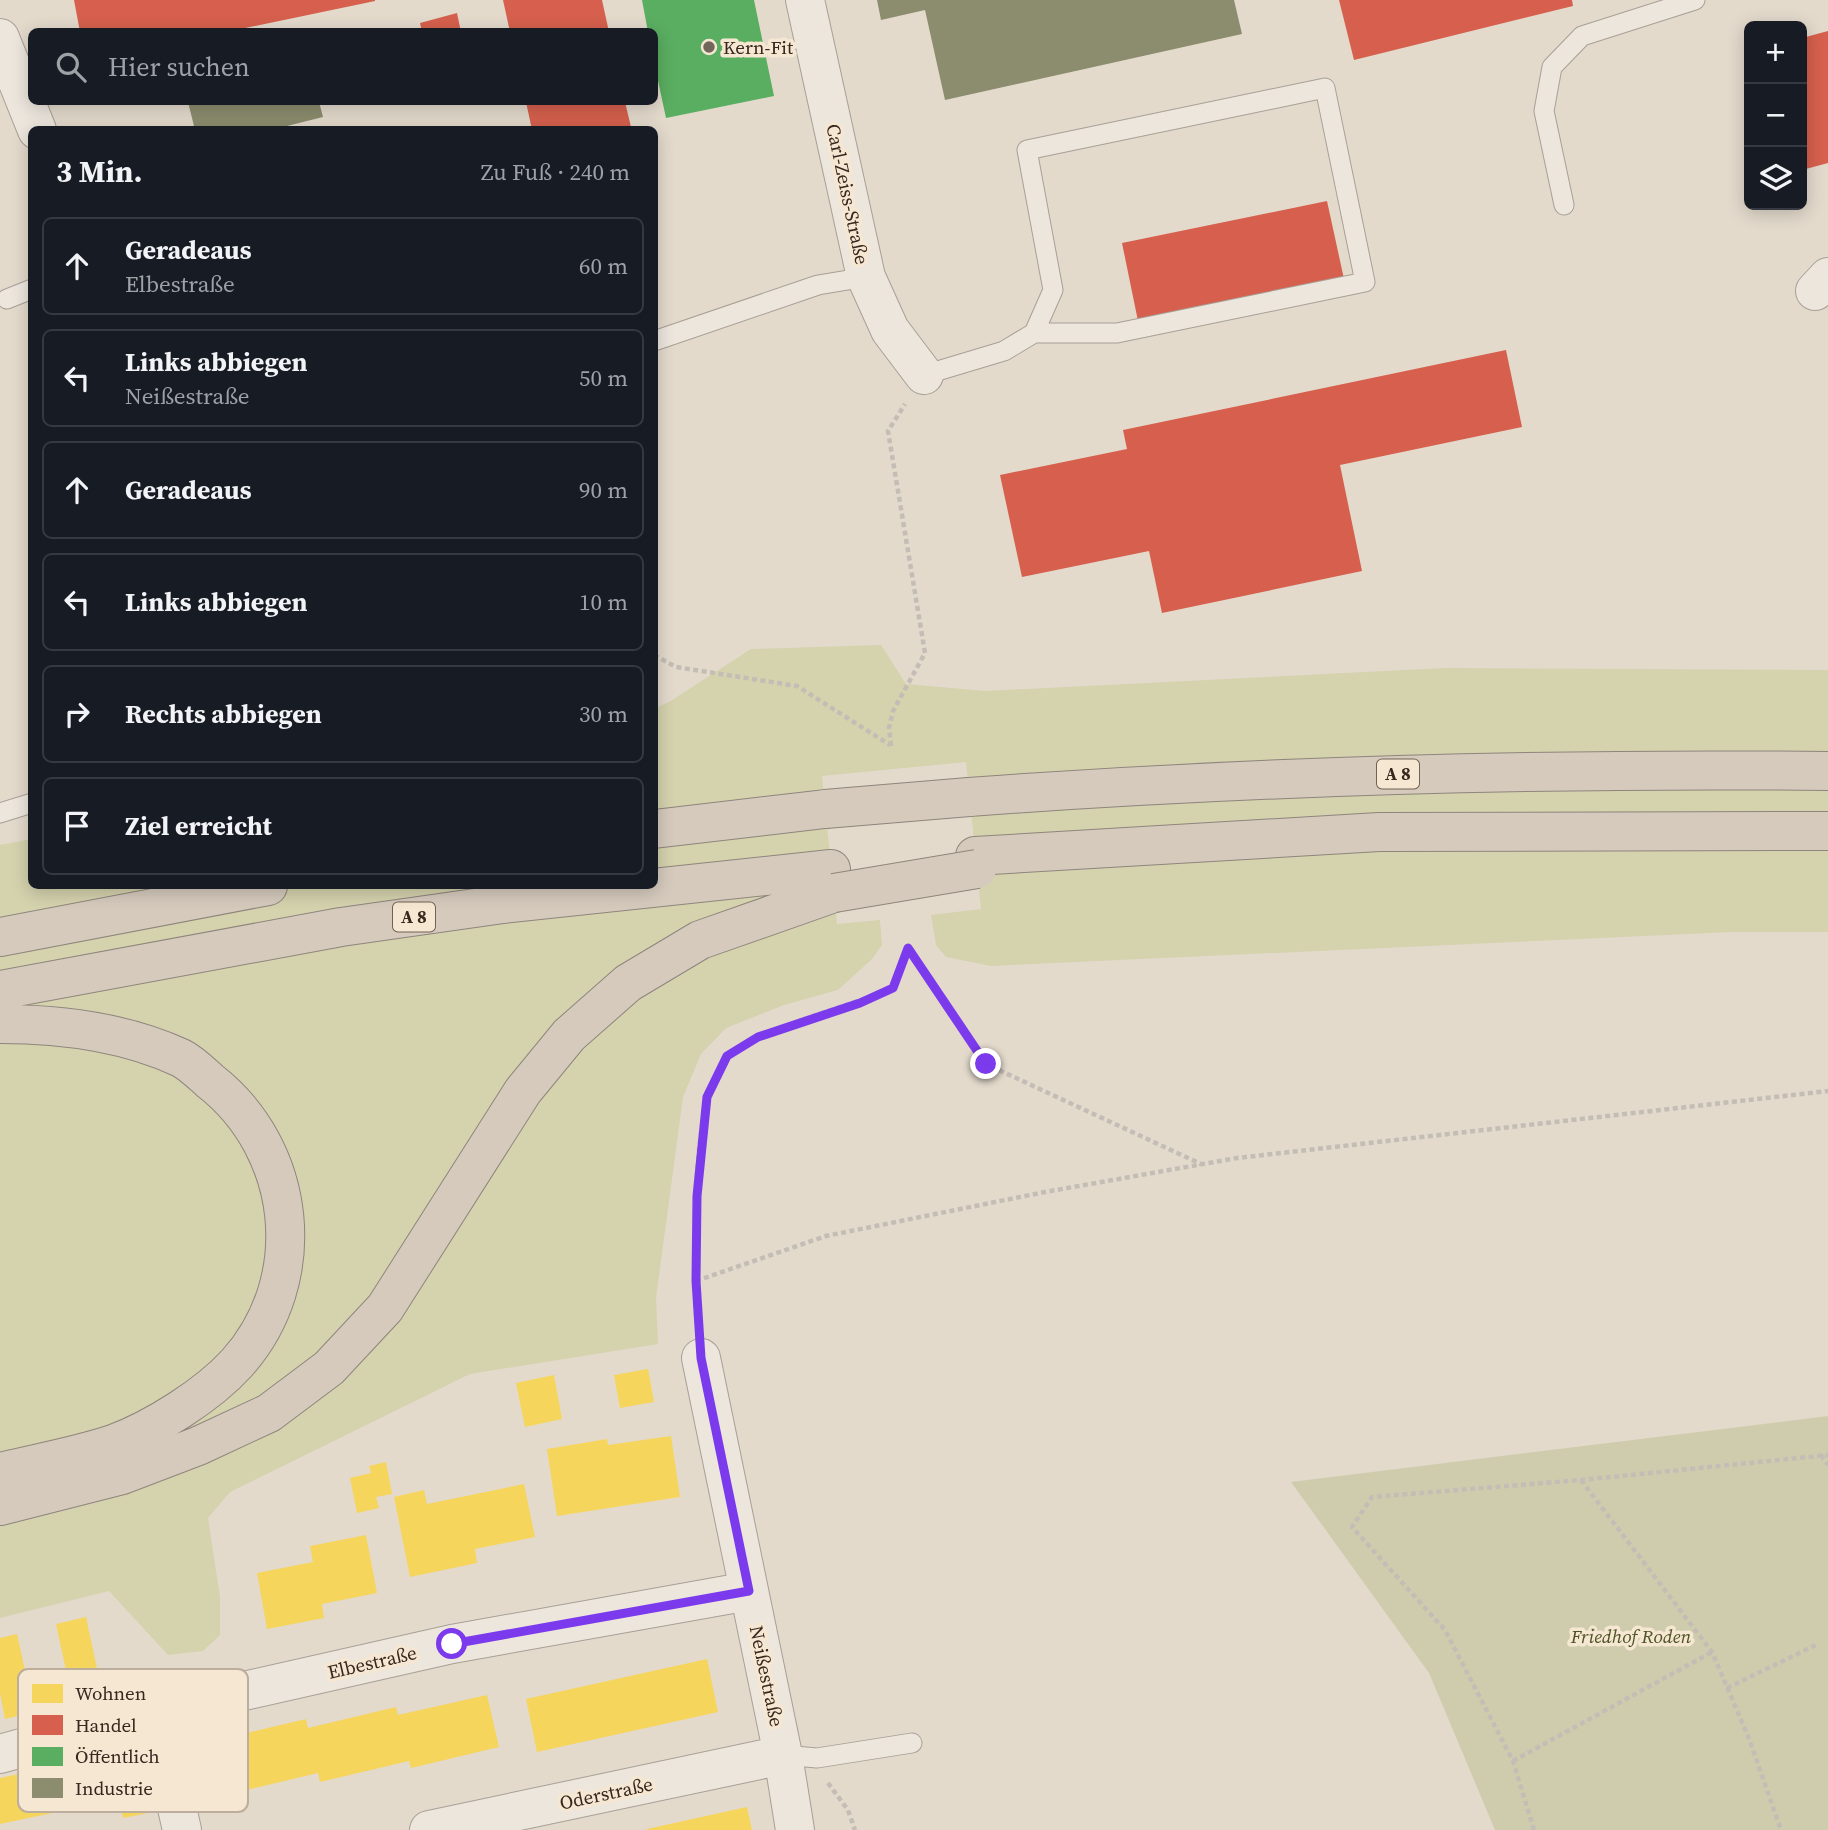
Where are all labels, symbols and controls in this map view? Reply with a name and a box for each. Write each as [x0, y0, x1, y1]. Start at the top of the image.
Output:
map controls [1744, 21, 1807, 210]
button: + [1744, 21, 1807, 84]
search box [28, 28, 658, 105]
place label: Kern-Fit [723, 34, 794, 60]
marker: Kern-Fit [701, 39, 717, 55]
icon: search [52, 48, 90, 86]
text: Hier suchen [108, 49, 250, 85]
button: − [1744, 84, 1807, 147]
street label: Carl-Zeiss-Straße [820, 121, 876, 267]
button: layers [1744, 147, 1807, 210]
text: 3 Min. [56, 151, 143, 192]
text: Zu Fuß · 240 m [481, 156, 630, 188]
text: Geradeaus [125, 232, 252, 268]
icon: ahead [58, 247, 96, 285]
text: 60 m [579, 250, 628, 282]
text: Elbestraße [125, 268, 235, 300]
text: Links abbiegen [125, 344, 308, 380]
icon: left [58, 359, 96, 397]
text: 50 m [579, 362, 628, 394]
text: Neißestraße [125, 380, 250, 412]
icon: ahead [58, 471, 96, 509]
text: Geradeaus [125, 472, 252, 508]
text: 90 m [579, 474, 628, 506]
icon: left [58, 583, 96, 621]
text: Links abbiegen [125, 584, 308, 620]
text: 10 m [579, 586, 628, 618]
icon: right [58, 695, 96, 733]
text: Rechts abbiegen [125, 696, 322, 732]
text: 30 m [579, 698, 628, 730]
road number: A 8 [1377, 760, 1419, 788]
icon: arrive [58, 807, 96, 845]
text: Ziel erreicht [125, 808, 272, 844]
road number: A 8 [393, 902, 435, 932]
route end [970, 1048, 1001, 1079]
street label: Neißestraße [744, 1623, 790, 1729]
park label: Friedhof Roden [1570, 1623, 1692, 1649]
route start [436, 1628, 467, 1659]
street label: Elbestraße [325, 1639, 419, 1685]
legend [18, 1669, 248, 1812]
text: Wohnen [75, 1680, 146, 1706]
text: Handel [75, 1712, 137, 1738]
text: Öffentlich [75, 1743, 160, 1769]
street label: Oderstraße [557, 1770, 655, 1816]
text: Industrie [75, 1775, 153, 1801]

